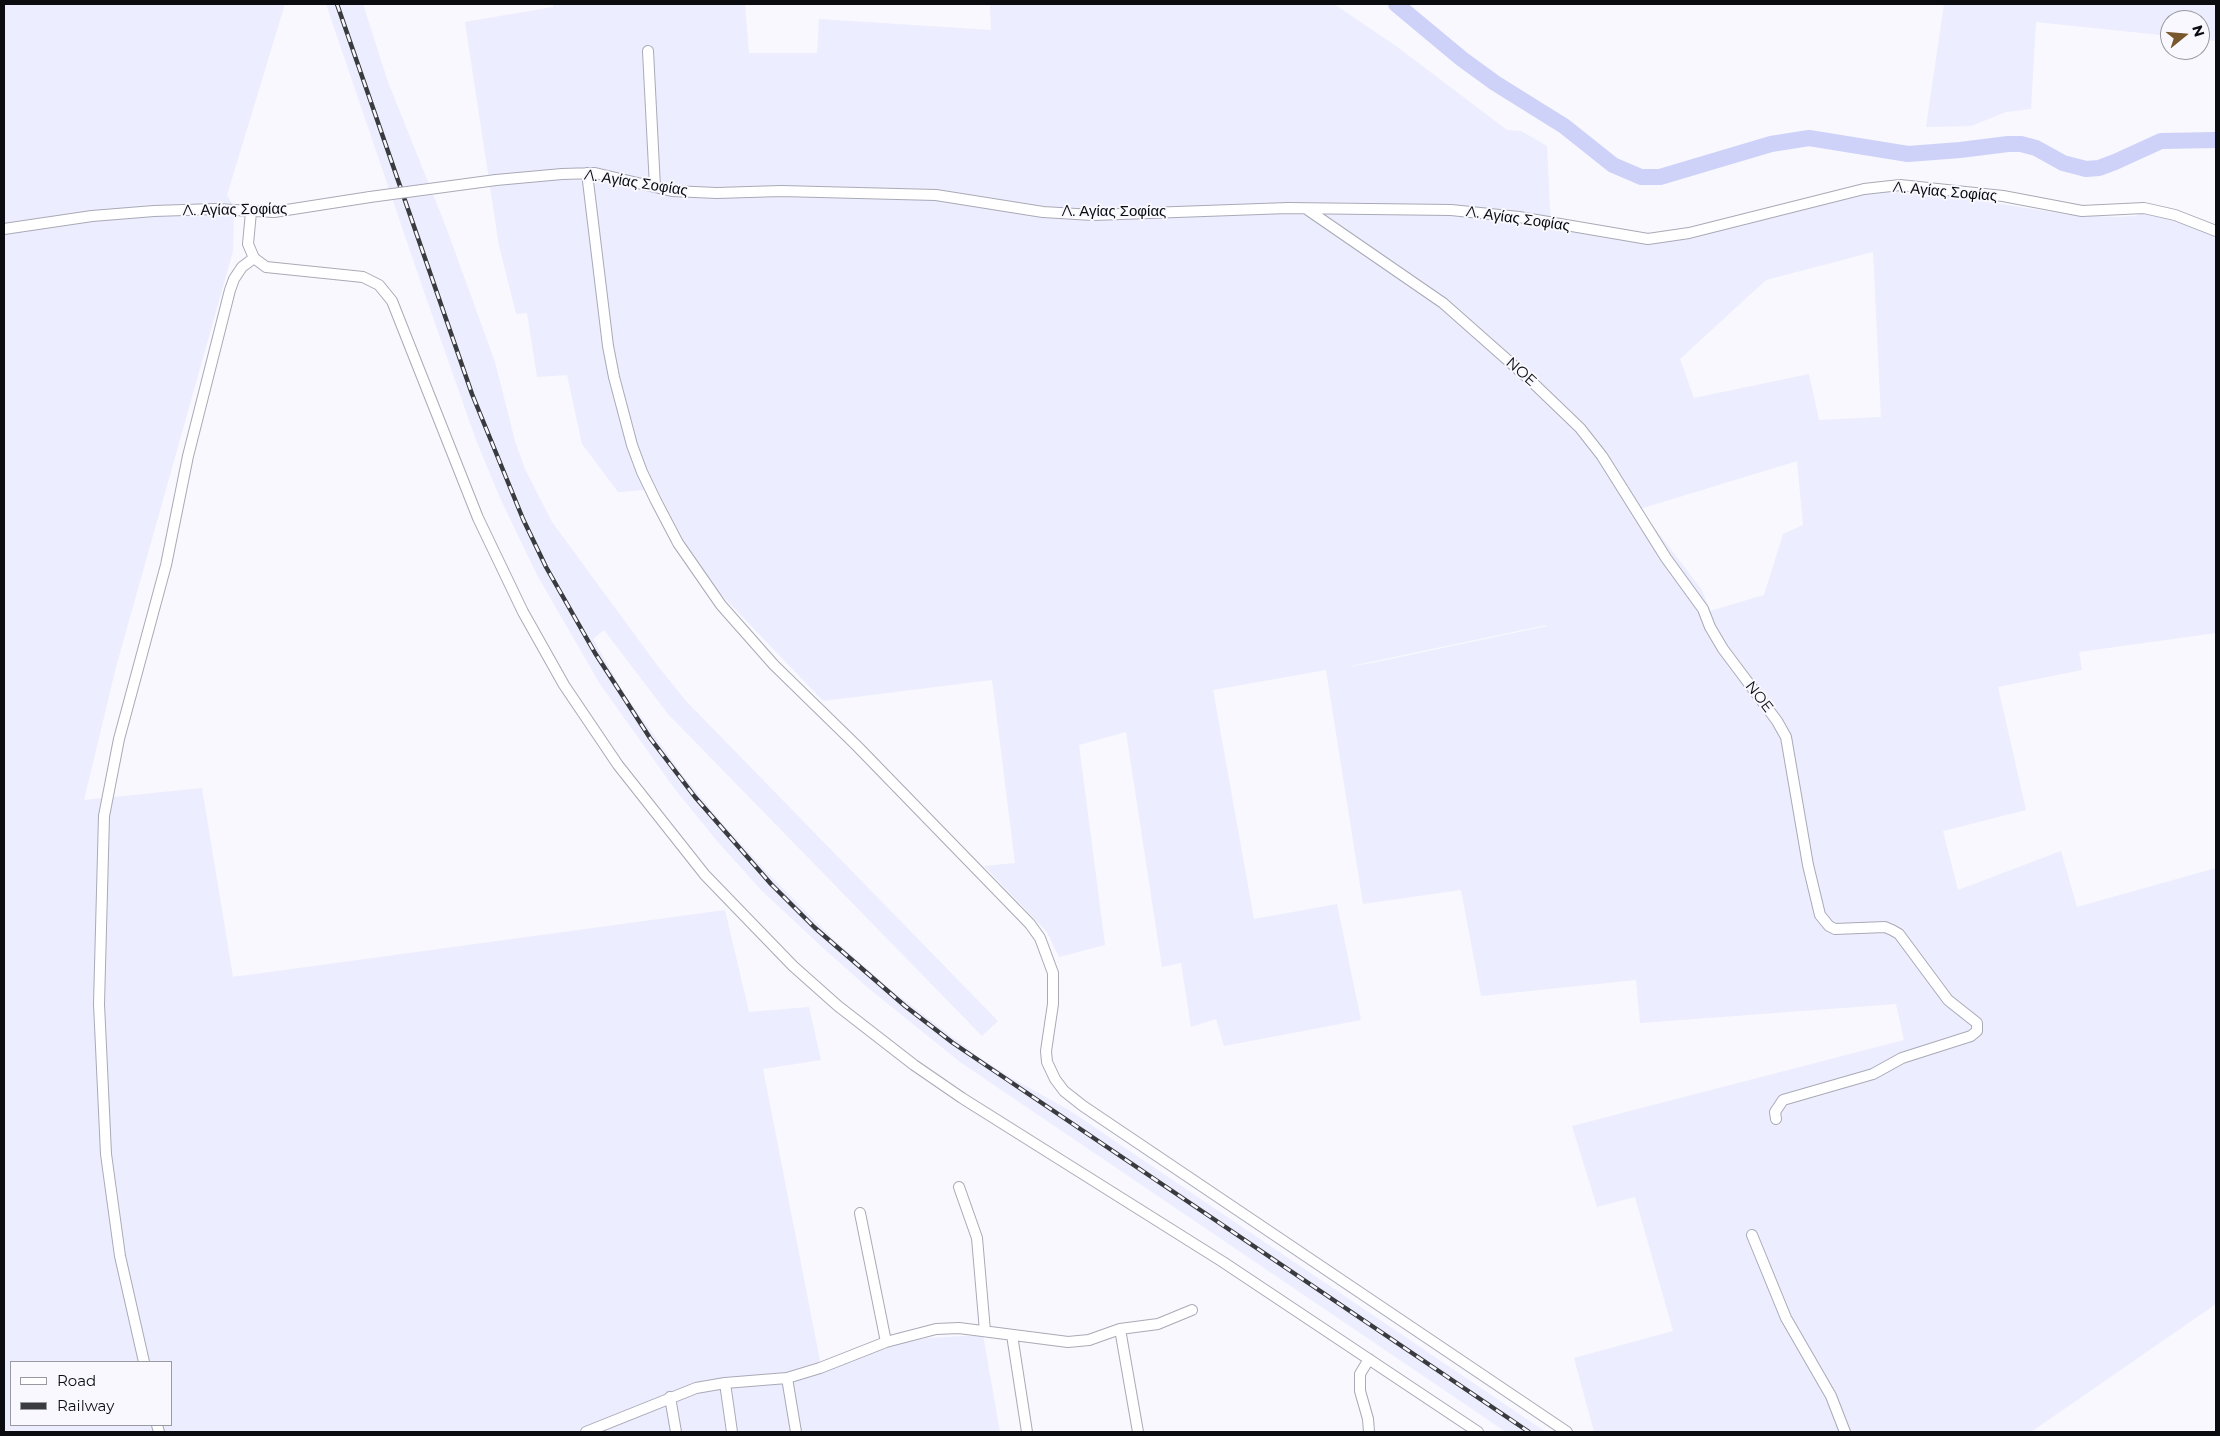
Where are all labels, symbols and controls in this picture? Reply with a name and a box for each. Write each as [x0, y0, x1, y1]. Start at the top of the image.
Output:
north arrow [2160, 10, 2210, 60]
text: N [2188, 23, 2209, 39]
street label: Λ. Αγίας Σοφίας [583, 166, 689, 200]
street label: Λ. Αγίας Σοφίας [1892, 178, 1998, 206]
street label: Λ. Αγίας Σοφίας [183, 200, 287, 220]
street label: Λ. Αγίας Σοφίας [1062, 203, 1166, 221]
street label: Λ. Αγίας Σοφίας [1465, 203, 1571, 235]
street label: NOE [1502, 354, 1540, 390]
street label: NOE [1741, 678, 1777, 716]
legend [10, 1361, 172, 1426]
text: Road [57, 1371, 96, 1390]
text: Railway [57, 1396, 114, 1415]

